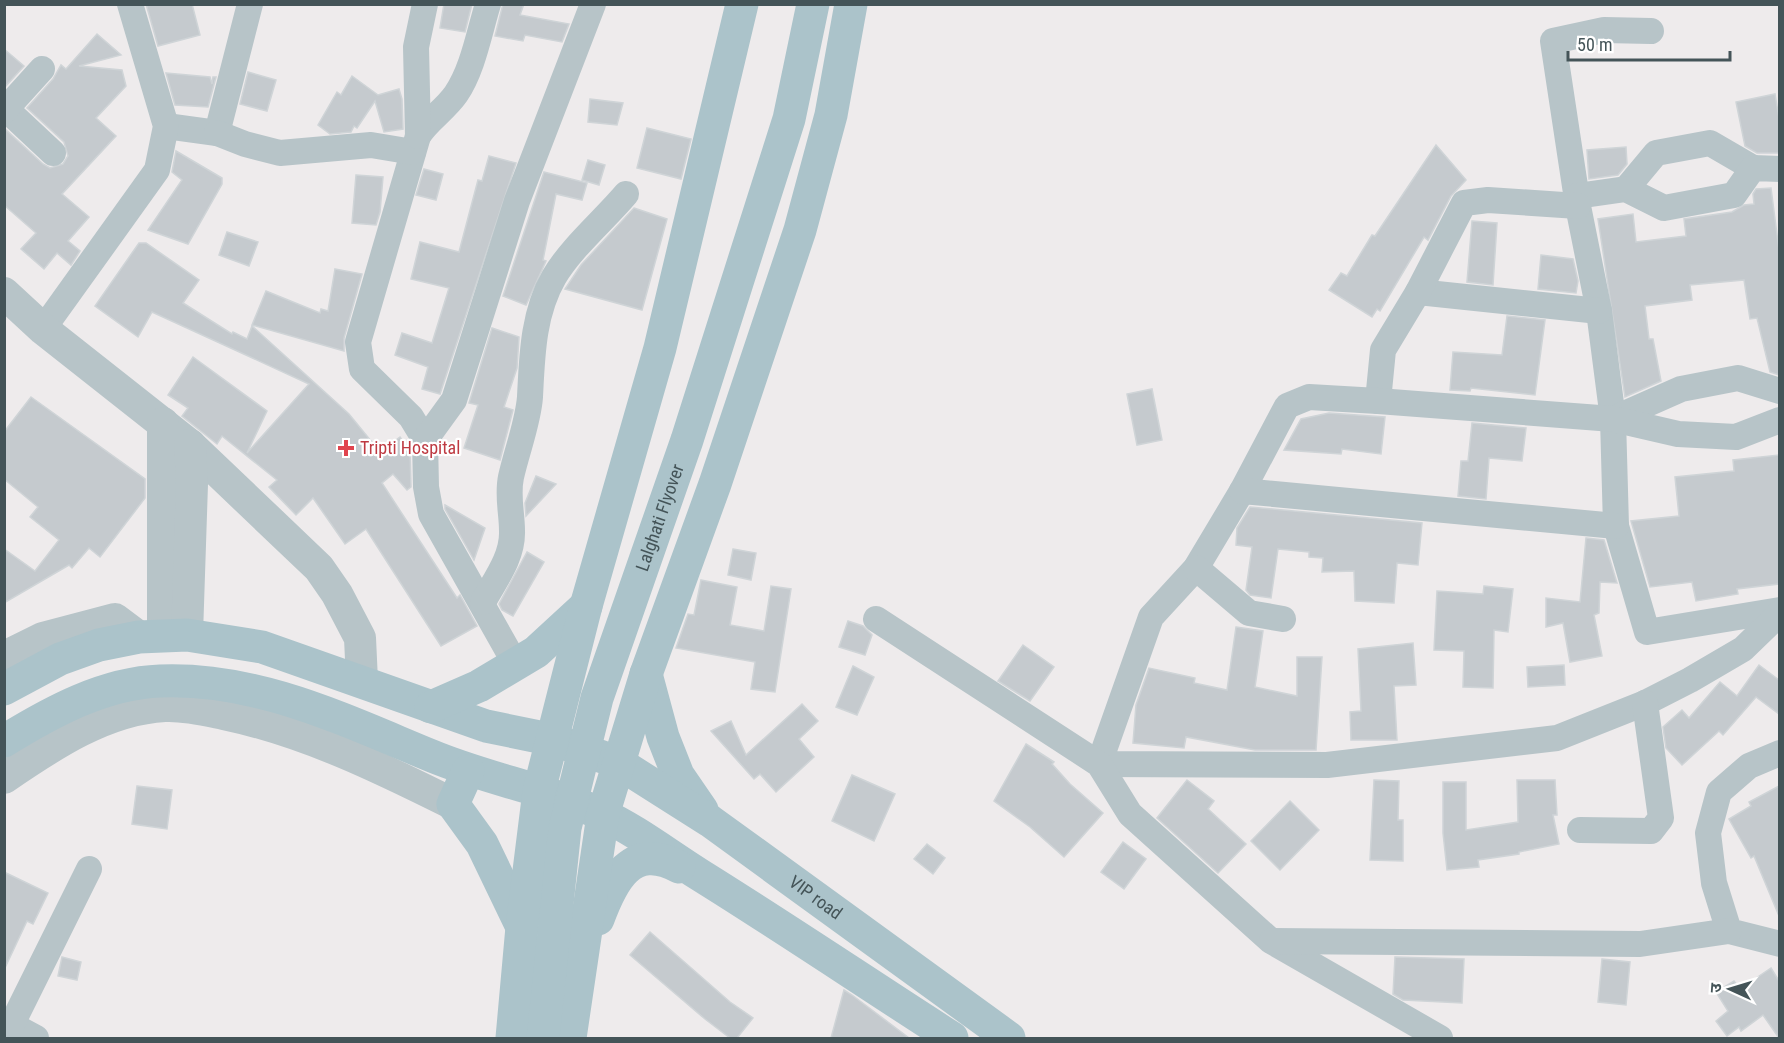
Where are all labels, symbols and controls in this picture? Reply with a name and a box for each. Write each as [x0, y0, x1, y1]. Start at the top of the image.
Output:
scale bar [1568, 24, 1730, 62]
text: 50 m [1577, 34, 1612, 55]
place label: Tripti Hospital [360, 437, 460, 458]
marker: Tripti Hospital [337, 439, 355, 457]
street label: Lalghati Flyover [631, 461, 688, 574]
street label: VIP road [785, 871, 847, 924]
north arrow [1700, 959, 1760, 1019]
text: उ [1706, 982, 1725, 993]

